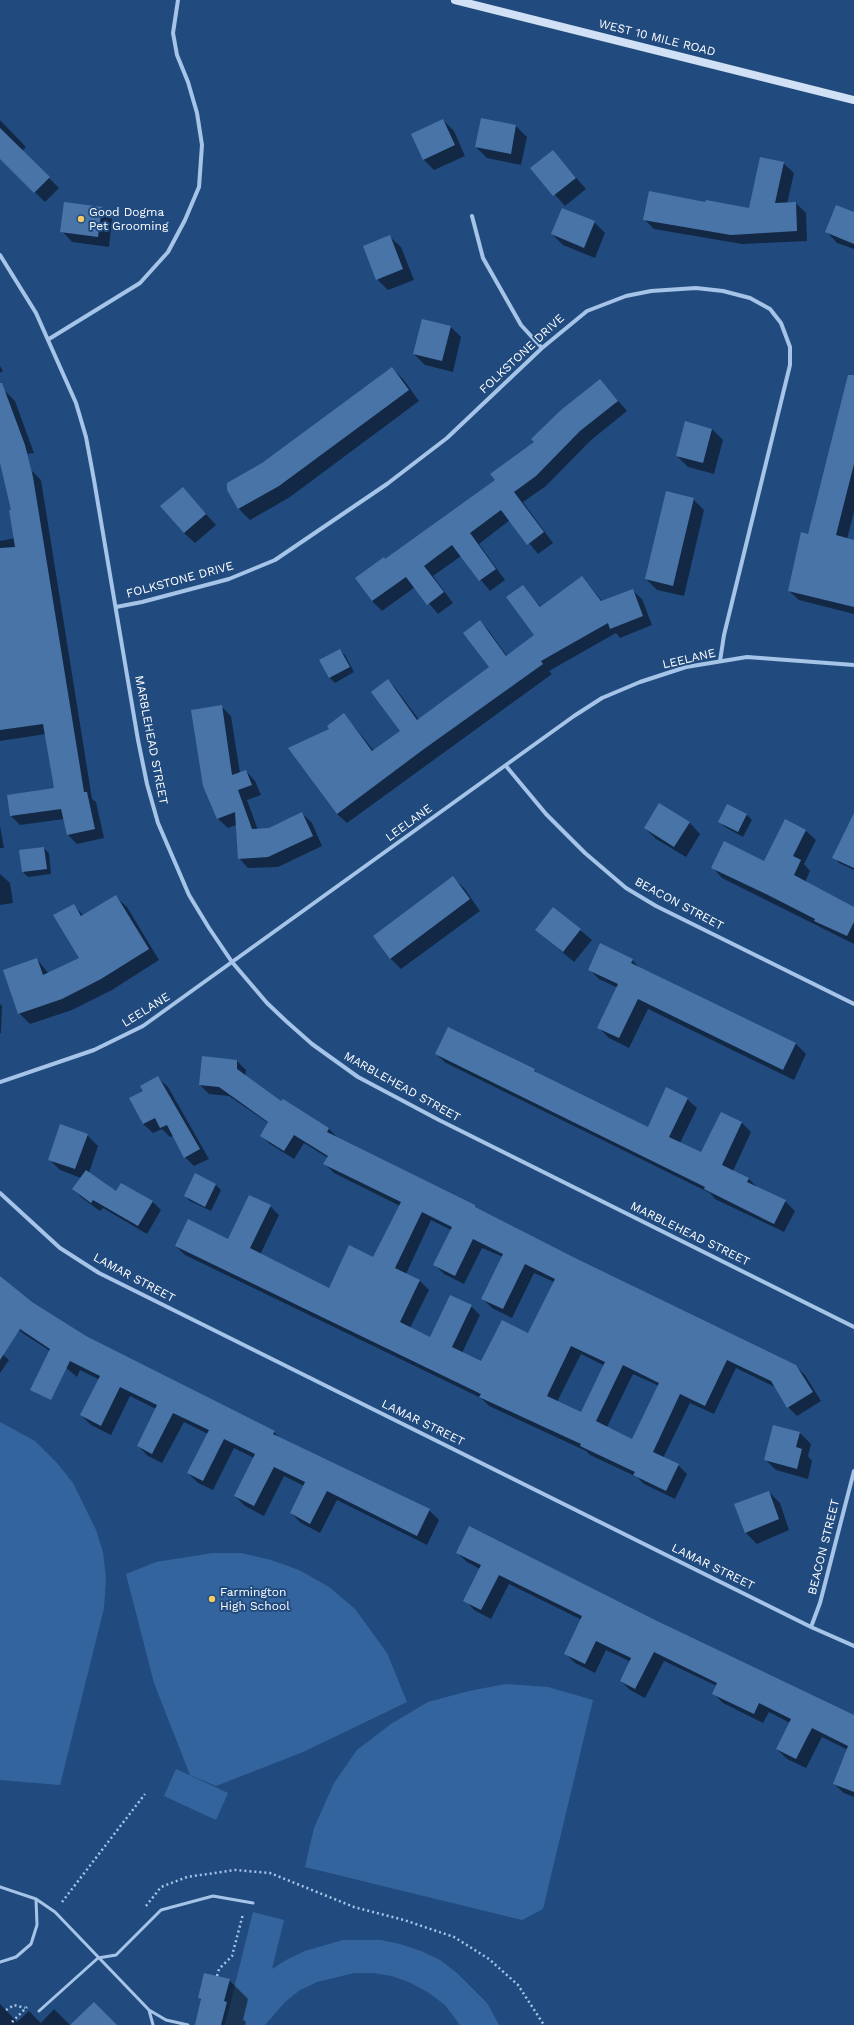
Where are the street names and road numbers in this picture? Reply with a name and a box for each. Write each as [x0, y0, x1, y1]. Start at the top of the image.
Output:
street label: WEST 10 MILE ROAD [597, 16, 717, 60]
street label: FOLKSTONE DRIVE [477, 311, 567, 397]
street label: FOLKSTONE DRIVE [125, 559, 235, 601]
street label: LEELANE [661, 646, 717, 672]
street label: MARBLEHEAD STREET [131, 674, 171, 806]
street label: LEELANE [383, 801, 435, 845]
street label: BEACON STREET [632, 875, 726, 933]
street label: LEELANE [119, 990, 173, 1030]
street label: MARBLEHEAD STREET [341, 1049, 463, 1125]
street label: MARBLEHEAD STREET [628, 1199, 752, 1269]
street label: LAMAR STREET [91, 1250, 177, 1306]
street label: LAMAR STREET [379, 1397, 467, 1449]
street label: BEACON STREET [805, 1498, 843, 1596]
street label: LAMAR STREET [669, 1541, 757, 1593]

